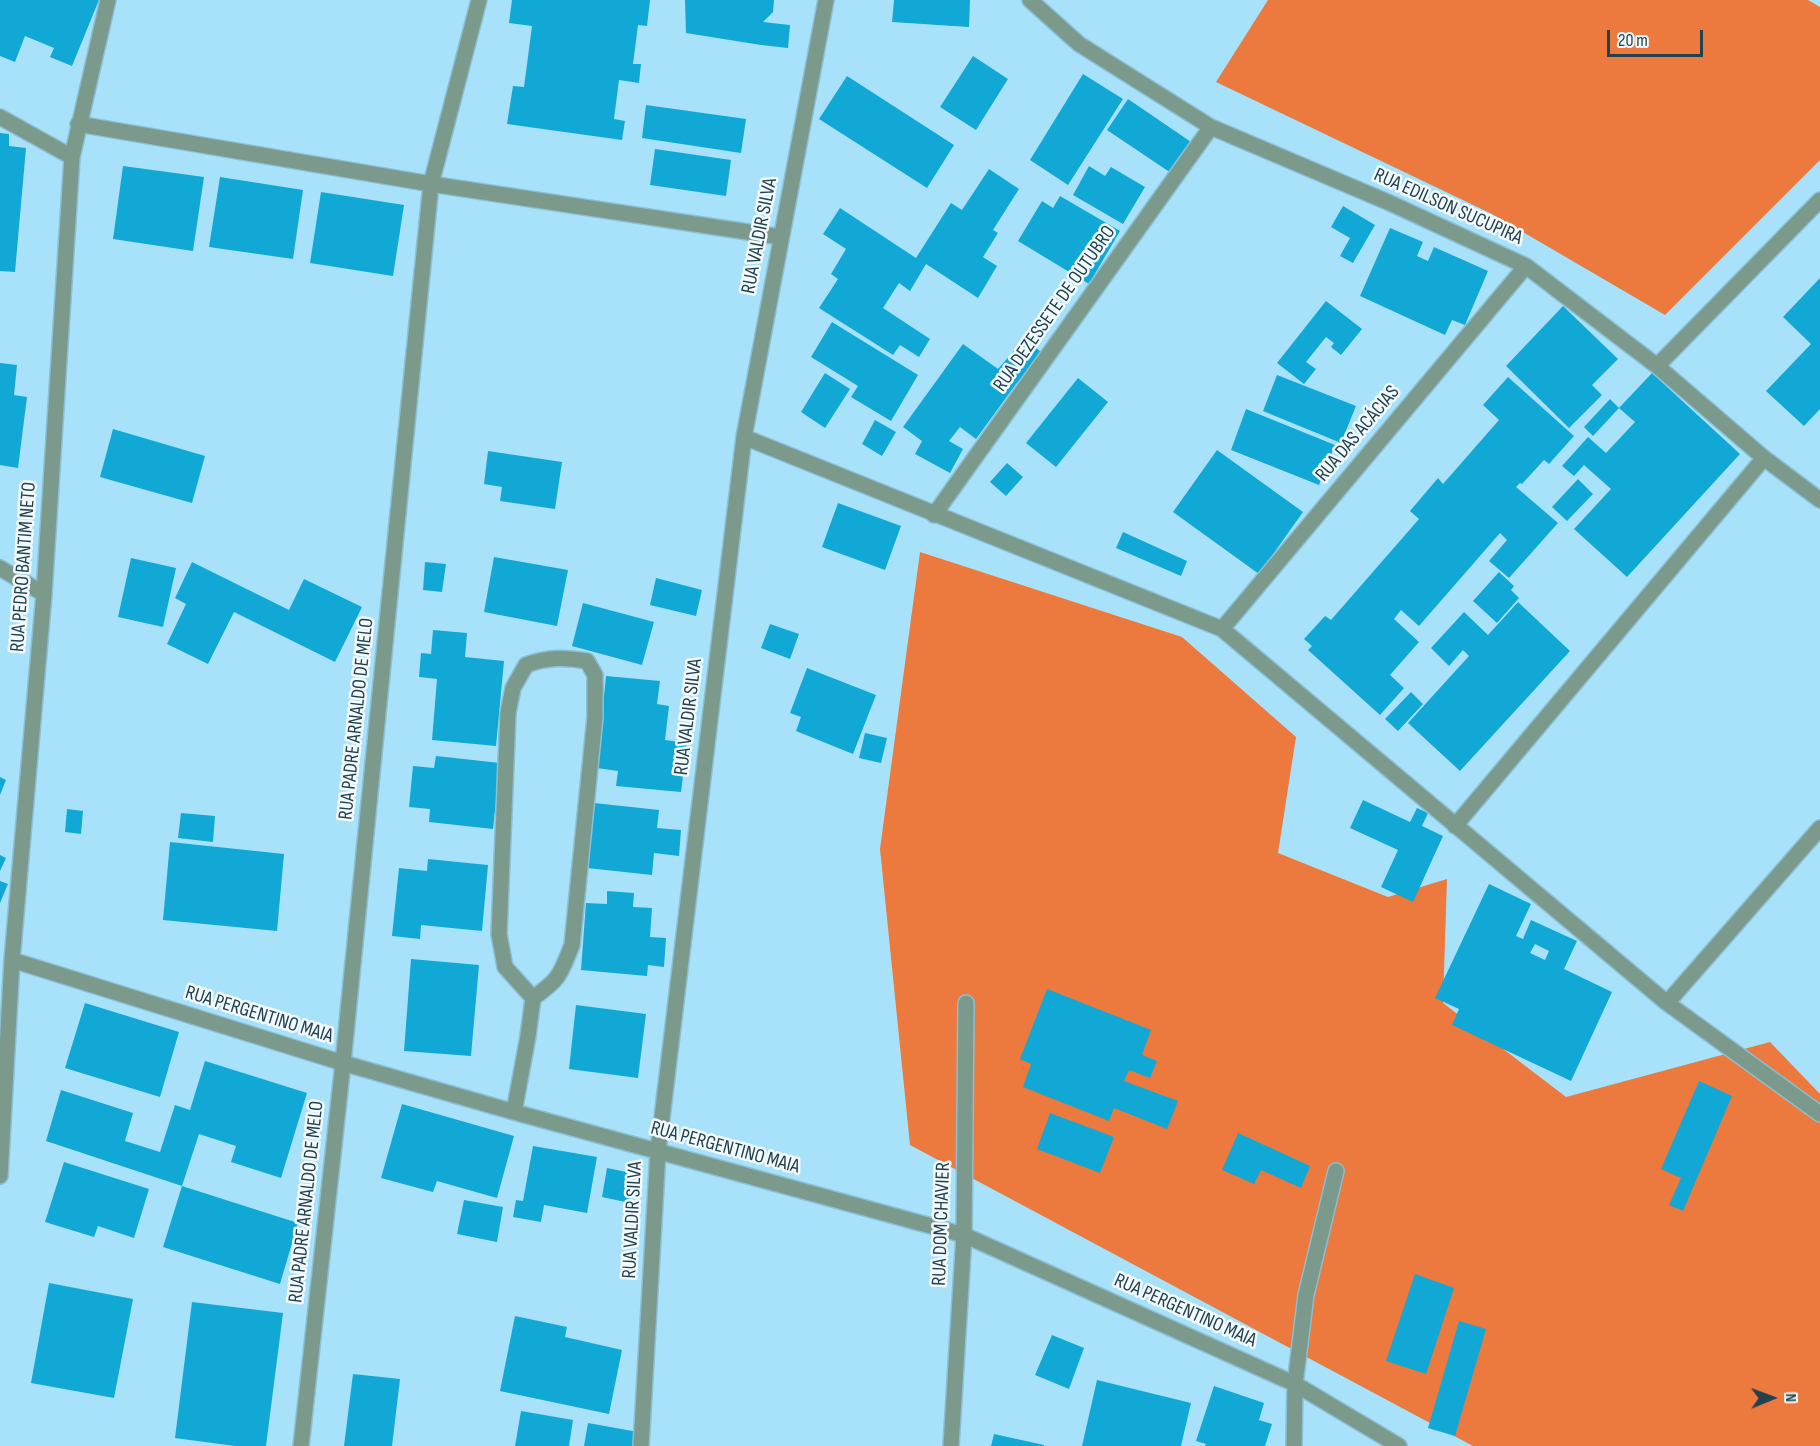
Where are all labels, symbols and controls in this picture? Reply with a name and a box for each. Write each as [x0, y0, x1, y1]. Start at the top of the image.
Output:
scale bar [1610, 18, 1706, 56]
text: 20 m [1618, 30, 1648, 51]
street label: RUA EDILSON SUCUPIRA [1370, 163, 1526, 251]
street label: RUA VALDIR SILVA [737, 176, 783, 296]
street label: RUA DEZESSETE DE OUTUBRO [989, 222, 1121, 396]
street label: RUA DAS ACÁCIAS [1311, 381, 1405, 487]
street label: RUA PEDRO BANTIM NETO [6, 481, 42, 653]
street label: RUA PADRE ARNALDO DE MELO [334, 617, 380, 821]
street label: RUA VALDIR SILVA [670, 657, 708, 777]
street label: RUA PERGENTINO MAIA [182, 981, 336, 1049]
street label: RUA PADRE ARNALDO DE MELO [284, 1100, 330, 1304]
street label: RUA PERGENTINO MAIA [648, 1117, 802, 1179]
street label: RUA VALDIR SILVA [618, 1161, 648, 1279]
street label: RUA DOM CHAVIER [928, 1162, 956, 1286]
street label: RUA PERGENTINO MAIA [1110, 1269, 1260, 1353]
north arrow [1742, 1368, 1802, 1428]
text: N [1781, 1393, 1800, 1402]

